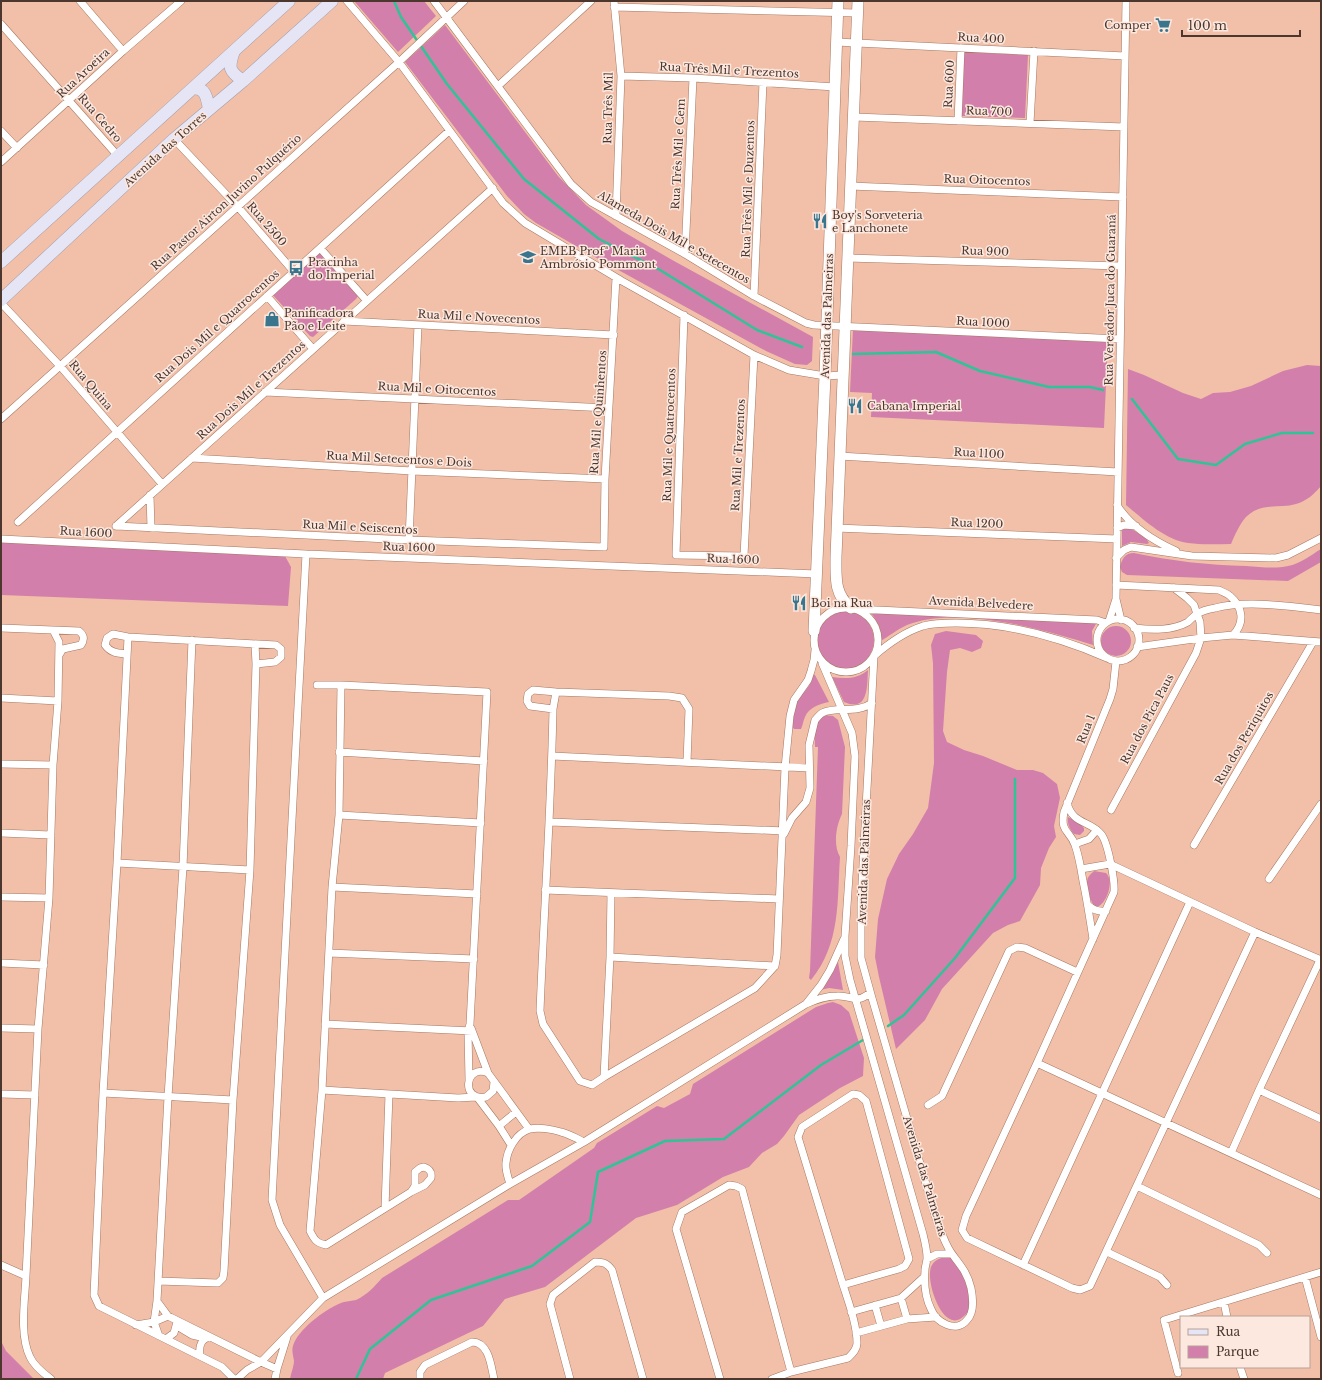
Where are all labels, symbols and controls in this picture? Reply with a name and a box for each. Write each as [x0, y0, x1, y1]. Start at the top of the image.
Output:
scale bar [1182, 12, 1300, 38]
supermarket icon: Comper [1154, 16, 1172, 34]
place label: Comper [1104, 18, 1152, 32]
text: 100 m [1188, 18, 1227, 33]
street label: Rua 400 [957, 30, 1005, 46]
street label: Rua Aroeira [54, 44, 113, 101]
street label: Rua Três Mil e Trezentos [659, 59, 799, 81]
street label: Rua 600 [941, 60, 957, 108]
street label: Rua Três Mil [600, 72, 616, 144]
street label: Rua Cedro [75, 91, 125, 145]
street label: Rua Três Mil e Cem [668, 98, 688, 210]
street label: Rua 700 [966, 103, 1013, 119]
street label: Avenida das Torres [120, 108, 209, 190]
street label: Rua Três Mil e Duzentos [739, 120, 757, 258]
street label: Rua Pastor Airton Juvino Pulquério [148, 131, 304, 273]
street label: Rua Oitocentos [943, 171, 1031, 189]
street label: Alameda Dois Mil e Setecentos [594, 187, 753, 286]
street label: Rua 2500 [244, 199, 290, 249]
place label: Boy's Sorveteria e Lanchonete [832, 208, 924, 235]
restaurant icon: Boy's Sorveteria e Lanchonete [811, 212, 829, 230]
street label: Rua Vereador Juca do Guaraná [1102, 213, 1119, 386]
street label: Rua 900 [961, 243, 1009, 259]
place label: EMEB Profª Maria Ambrósio Pommont [539, 244, 657, 271]
school or university icon: EMEB Profª Maria Ambrósio Pommont [519, 248, 537, 266]
street label: Avenida das Palmeiras [818, 253, 836, 380]
place label: Pracinha do Imperial [308, 255, 375, 282]
bus stop icon: Pracinha do Imperial [287, 259, 305, 277]
street label: Rua Dois Mil e Quatrocentos [152, 266, 282, 386]
place label: Panificadora Pão e Leite [284, 306, 355, 333]
street label: Rua Mil e Novecentos [417, 307, 541, 327]
shop icon: Panificadora Pão e Leite [263, 310, 281, 328]
street label: Rua 1000 [956, 314, 1010, 330]
street label: Rua Dois Mil e Trezentos [194, 337, 308, 443]
street label: Rua Mil e Quinhentos [587, 350, 609, 474]
street label: Rua Quina [66, 357, 116, 413]
street label: Rua Mil e Quatrocentos [660, 368, 678, 502]
street label: Rua Mil e Oitocentos [377, 379, 497, 399]
restaurant icon: Cabana Imperial [846, 397, 864, 415]
street label: Rua Mil e Trezentos [728, 398, 748, 512]
place label: Cabana Imperial [867, 399, 961, 413]
street label: Rua 1100 [953, 445, 1005, 461]
street label: Rua Mil Setecentos e Dois [326, 448, 472, 470]
street label: Rua 1200 [950, 515, 1004, 531]
street label: Rua Mil e Seiscentos [302, 517, 418, 537]
street label: Rua 1600 [59, 524, 113, 540]
street label: Rua 1600 [382, 539, 436, 555]
street label: Rua 1600 [706, 551, 760, 567]
street label: Avenida Belvedere [927, 593, 1034, 613]
restaurant icon: Boi na Rua [790, 594, 808, 612]
place label: Boi na Rua [811, 596, 873, 610]
street label: Rua dos Pica Paus [1117, 671, 1177, 767]
street label: Rua dos Periquitos [1212, 689, 1276, 787]
street label: Rua 1 [1074, 712, 1098, 746]
street label: Avenida das Palmeiras [855, 799, 873, 926]
street label: Avenida das Palmeiras [900, 1113, 950, 1238]
legend [1180, 1316, 1310, 1368]
text: Rua [1216, 1324, 1240, 1339]
text: Parque [1216, 1344, 1259, 1359]

